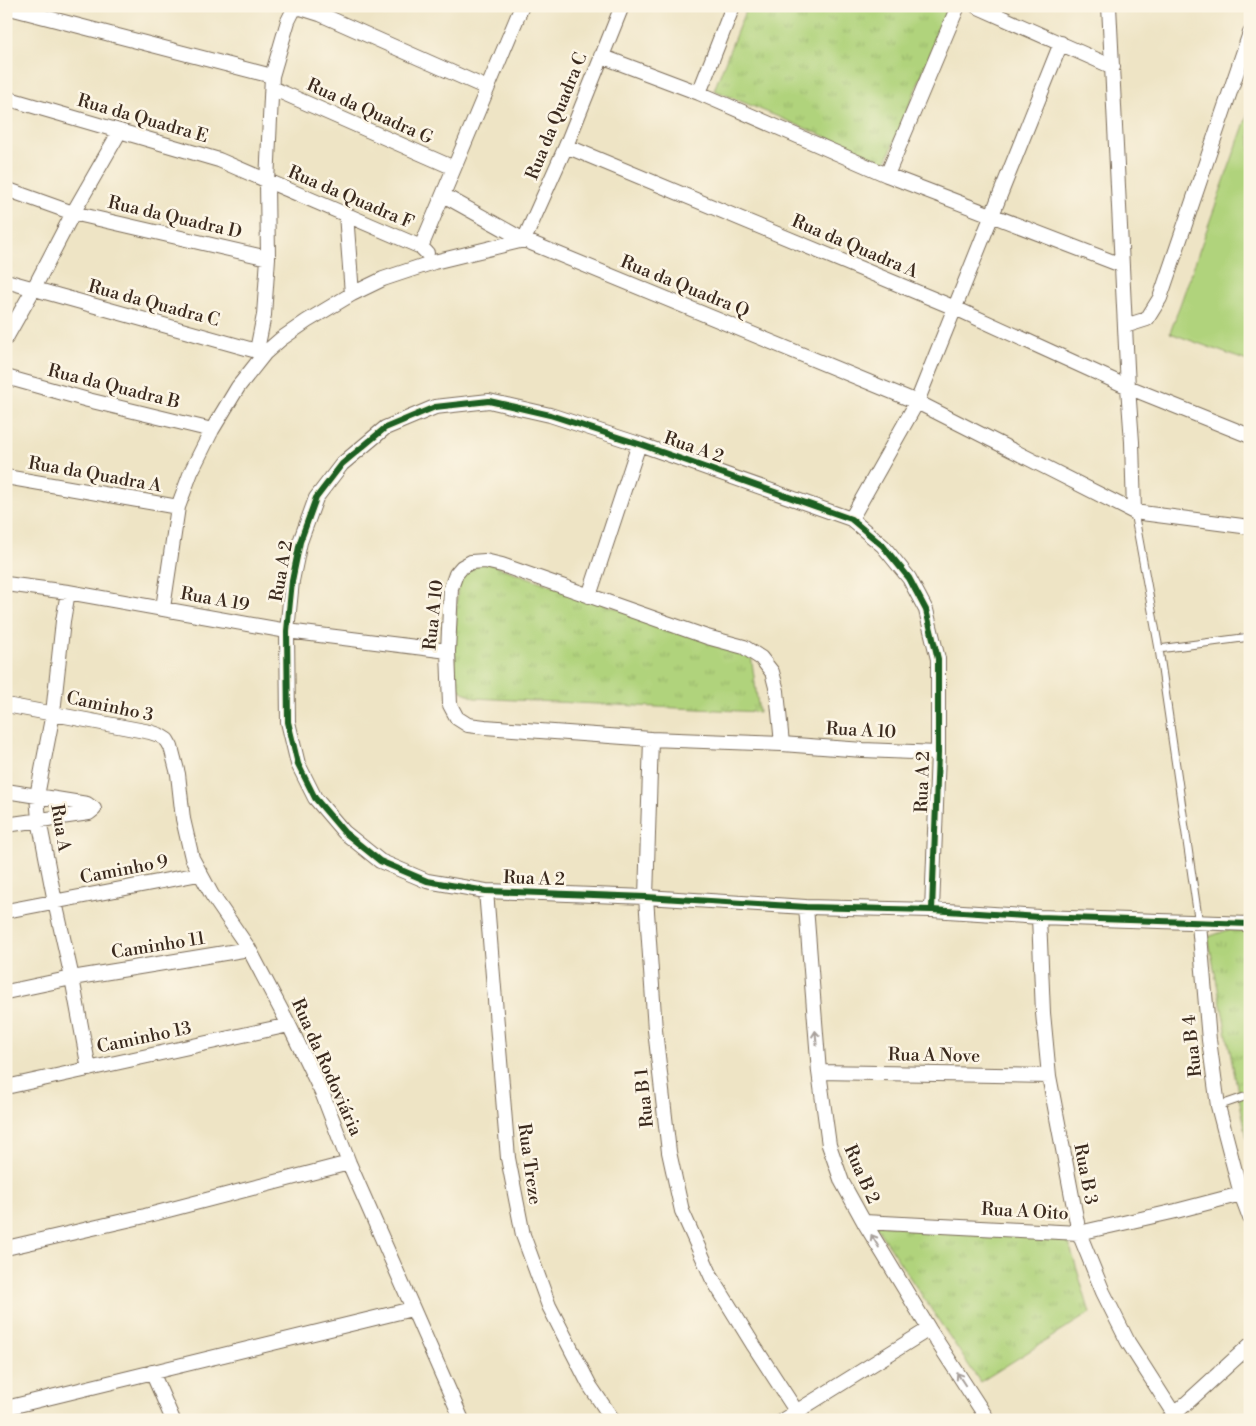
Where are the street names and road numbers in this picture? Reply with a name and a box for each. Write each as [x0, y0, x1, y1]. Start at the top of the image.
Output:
street label: Rua da Quadra C [520, 49, 592, 183]
street label: Rua da Quadra G [303, 73, 437, 150]
street label: Rua da Quadra E [75, 89, 211, 148]
street label: Rua da Quadra F [284, 161, 417, 234]
street label: Rua da Quadra D [106, 191, 244, 244]
street label: Rua da Quadra A [788, 209, 922, 284]
street label: Rua da Quadra Q [617, 250, 753, 323]
street label: Rua da Quadra C [86, 275, 222, 332]
street label: Rua da Quadra B [45, 359, 182, 414]
street label: Rua A 2 [661, 427, 727, 468]
street label: Rua da Quadra A [26, 451, 164, 498]
street label: Rua A 2 [265, 539, 298, 604]
street label: Rua A 10 [418, 579, 449, 651]
street label: Rua A 19 [179, 582, 251, 617]
street label: Caminho 3 [64, 686, 156, 727]
street label: Rua A 10 [825, 717, 897, 744]
street label: Rua A 2 [910, 751, 935, 813]
street label: Rua A [45, 803, 76, 854]
street label: Caminho 9 [78, 850, 170, 889]
street label: Rua A 2 [503, 866, 565, 891]
street label: Caminho 11 [110, 927, 207, 964]
street label: Rua da Rodoviária [286, 995, 368, 1140]
street label: Rua B 4 [1178, 1013, 1207, 1078]
street label: Caminho 13 [95, 1016, 194, 1059]
street label: Rua A Nove [888, 1043, 980, 1068]
street label: Rua B 1 [630, 1067, 659, 1129]
street label: Rua Treze [512, 1122, 547, 1206]
street label: Rua B 2 [838, 1141, 885, 1207]
street label: Rua B 3 [1068, 1142, 1103, 1207]
street label: Rua A Oito [981, 1198, 1069, 1225]

